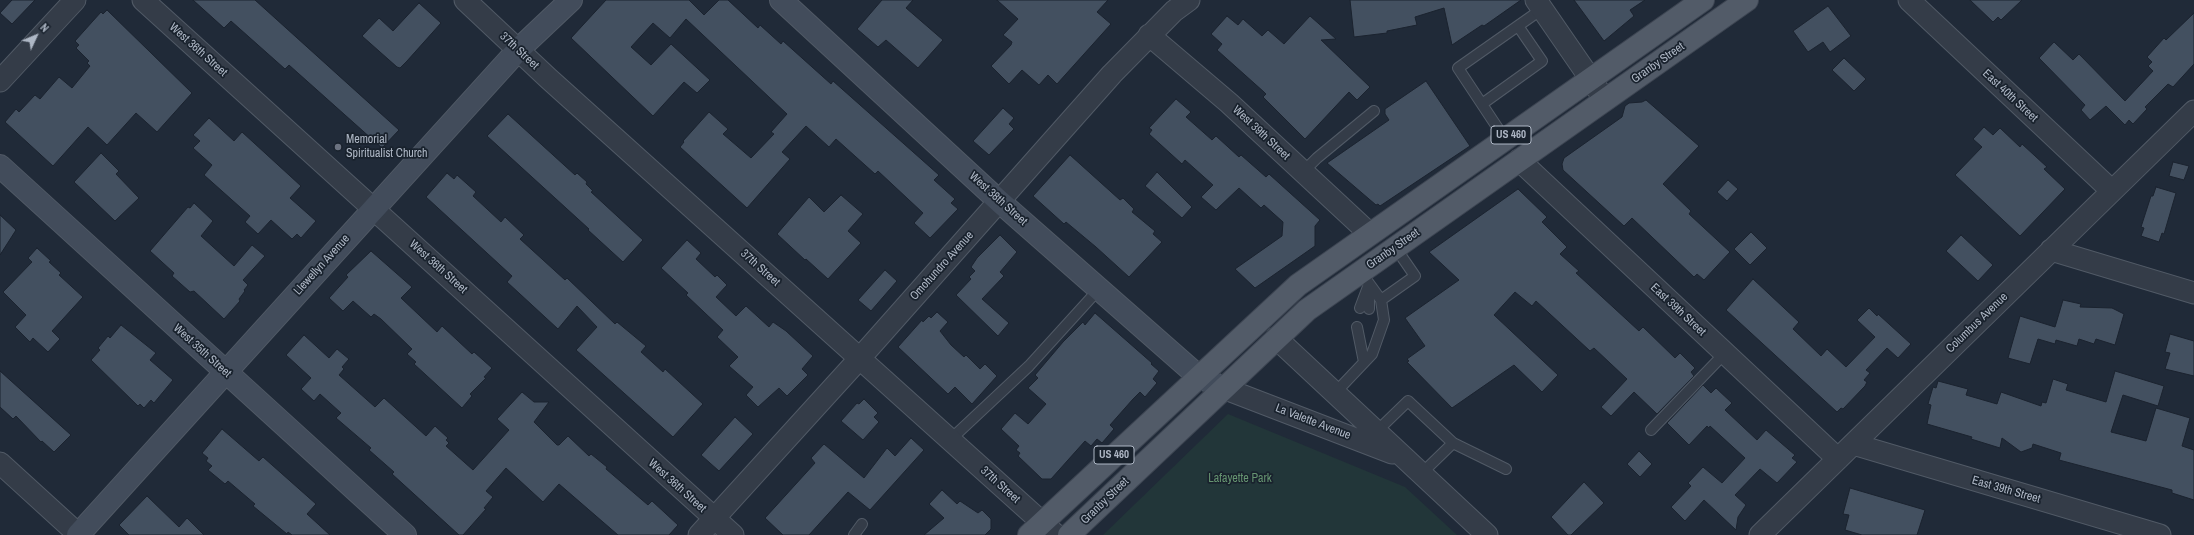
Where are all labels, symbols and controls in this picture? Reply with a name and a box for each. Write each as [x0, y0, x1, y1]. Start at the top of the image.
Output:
north arrow [16, 16, 56, 56]
text: N [37, 20, 52, 35]
street label: West 36th Street [166, 20, 230, 80]
street label: 37th Street [496, 29, 542, 73]
street label: Granby Street [1629, 40, 1687, 86]
street label: East 40th Street [1979, 67, 2041, 125]
street label: West 39th Street [1229, 103, 1293, 163]
road number: US 460 [1491, 126, 1531, 144]
place label: Memorial Spiritualist Church [346, 133, 427, 161]
marker: Memorial Spiritualist Church [333, 142, 343, 152]
street label: West 38th Street [966, 169, 1030, 229]
street label: Granby Street [1364, 226, 1422, 272]
street label: Omohundro Avenue [907, 229, 977, 303]
street label: Llewellyn Avenue [291, 232, 353, 298]
street label: West 36th Street [406, 237, 470, 297]
street label: 37th Street [737, 247, 783, 289]
street label: East 39th Street [1647, 281, 1709, 339]
street label: Columbus Avenue [1943, 290, 2011, 356]
street label: West 35th Street [170, 321, 234, 381]
street label: La Valette Avenue [1273, 401, 1353, 443]
road number: US 460 [1094, 446, 1134, 464]
street label: West 36th Street [645, 456, 709, 516]
street label: 37th Street [977, 464, 1023, 506]
park label: Lafayette Park [1208, 472, 1272, 486]
street label: East 39th Street [1970, 473, 2042, 507]
street label: Granby Street [1078, 475, 1132, 527]

